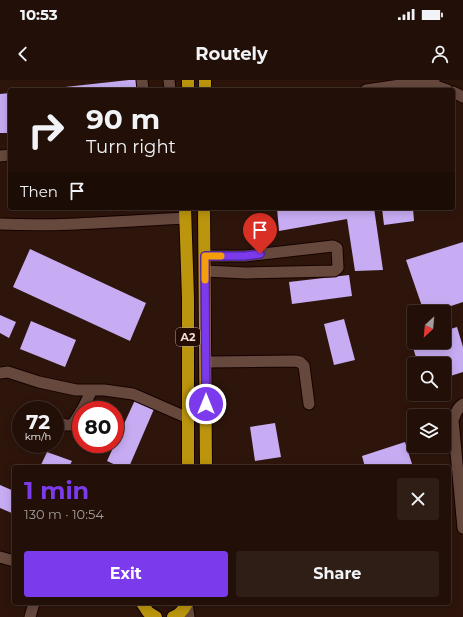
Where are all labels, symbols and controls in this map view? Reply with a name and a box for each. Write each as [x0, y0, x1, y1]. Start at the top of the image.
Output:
text: 10:53 [20, 5, 58, 24]
icon: back [12, 43, 34, 65]
text: Routely [195, 43, 268, 65]
icon: person [429, 43, 451, 65]
text: 90 m [86, 102, 160, 136]
icon: right [20, 104, 72, 156]
text: Turn right [86, 136, 176, 158]
icon: arrive [66, 180, 88, 202]
text: Then [20, 182, 58, 201]
pin [243, 213, 277, 254]
icon: arrive [249, 219, 271, 241]
north arrow [407, 305, 451, 349]
map controls [407, 305, 451, 453]
road number: A2 [176, 328, 200, 346]
button: search [407, 357, 451, 401]
position arrow [185, 383, 227, 425]
speed limit sign: 80 [72, 401, 124, 453]
button: layers [407, 409, 451, 453]
text: 72 [26, 410, 50, 434]
text: km/h [25, 430, 51, 443]
text: 1 min [24, 476, 89, 505]
button: close [397, 478, 439, 520]
text: 130 m · 10:54 [24, 506, 104, 522]
button: Exit [24, 551, 228, 597]
button: Share [236, 551, 439, 597]

